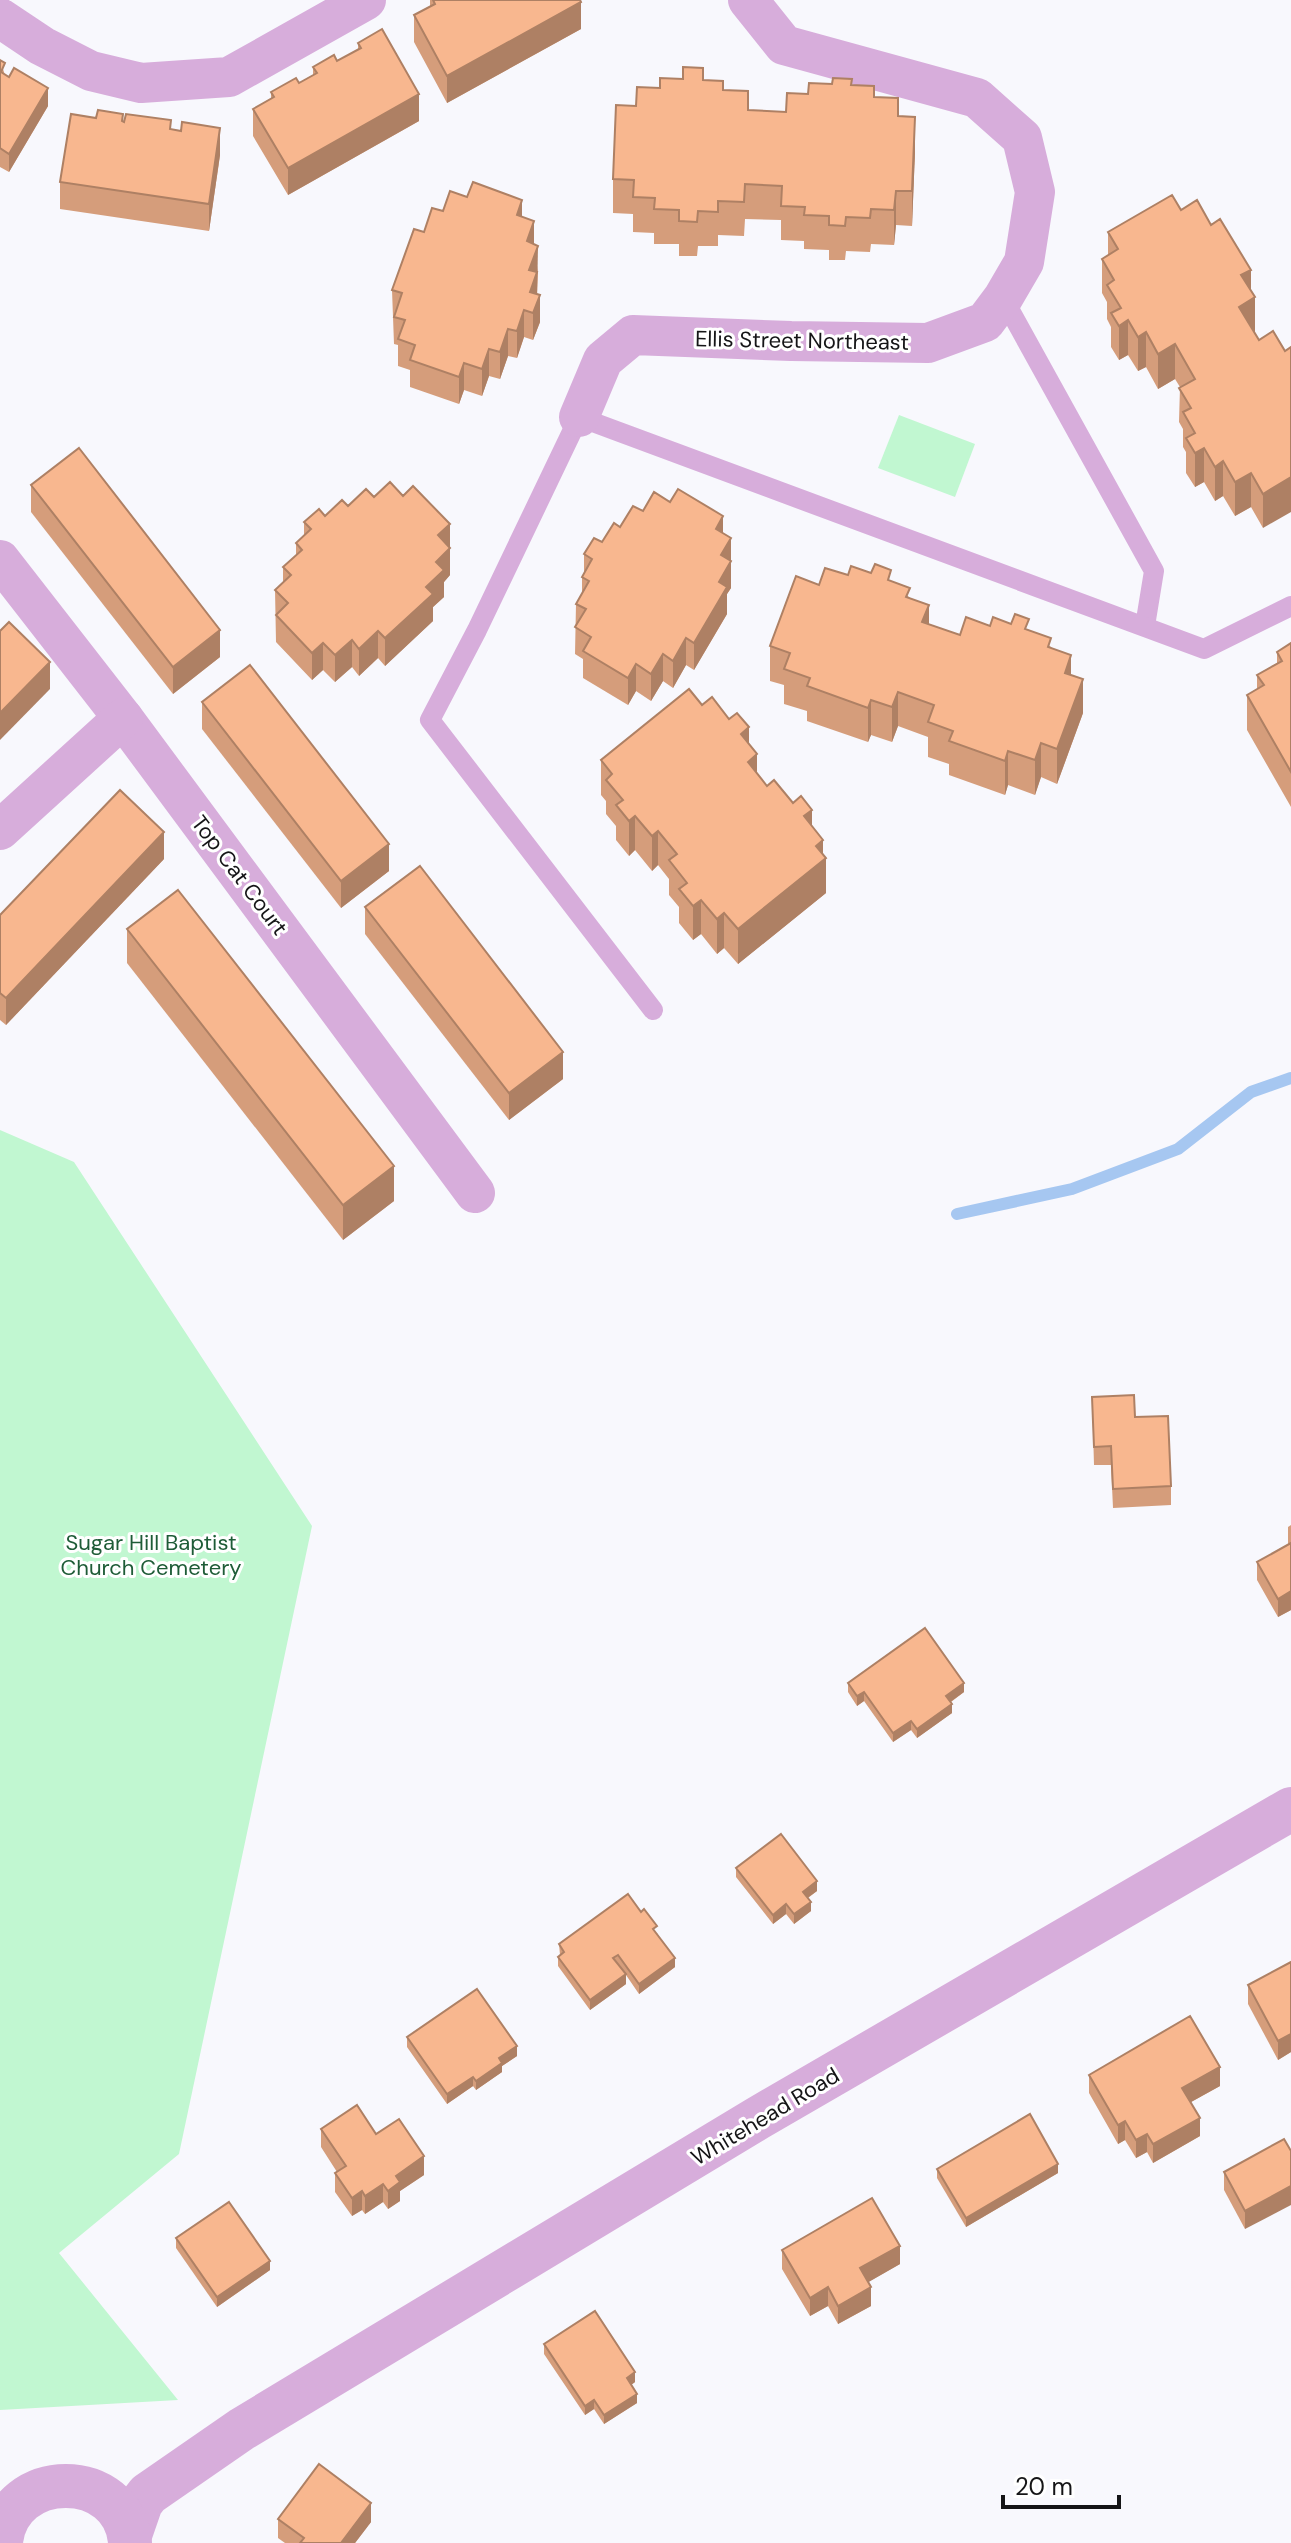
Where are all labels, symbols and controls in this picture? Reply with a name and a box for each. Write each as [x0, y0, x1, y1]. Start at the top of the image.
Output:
street label: Ellis Street Northeast [695, 324, 909, 357]
street label: Top Cat Court [185, 809, 294, 941]
park label: Sugar Hill Baptist Church Cemetery [60, 1528, 242, 1582]
street label: Whitehead Road [686, 2061, 845, 2172]
scale bar [1003, 2459, 1119, 2509]
text: 20 m [1015, 2471, 1073, 2502]

